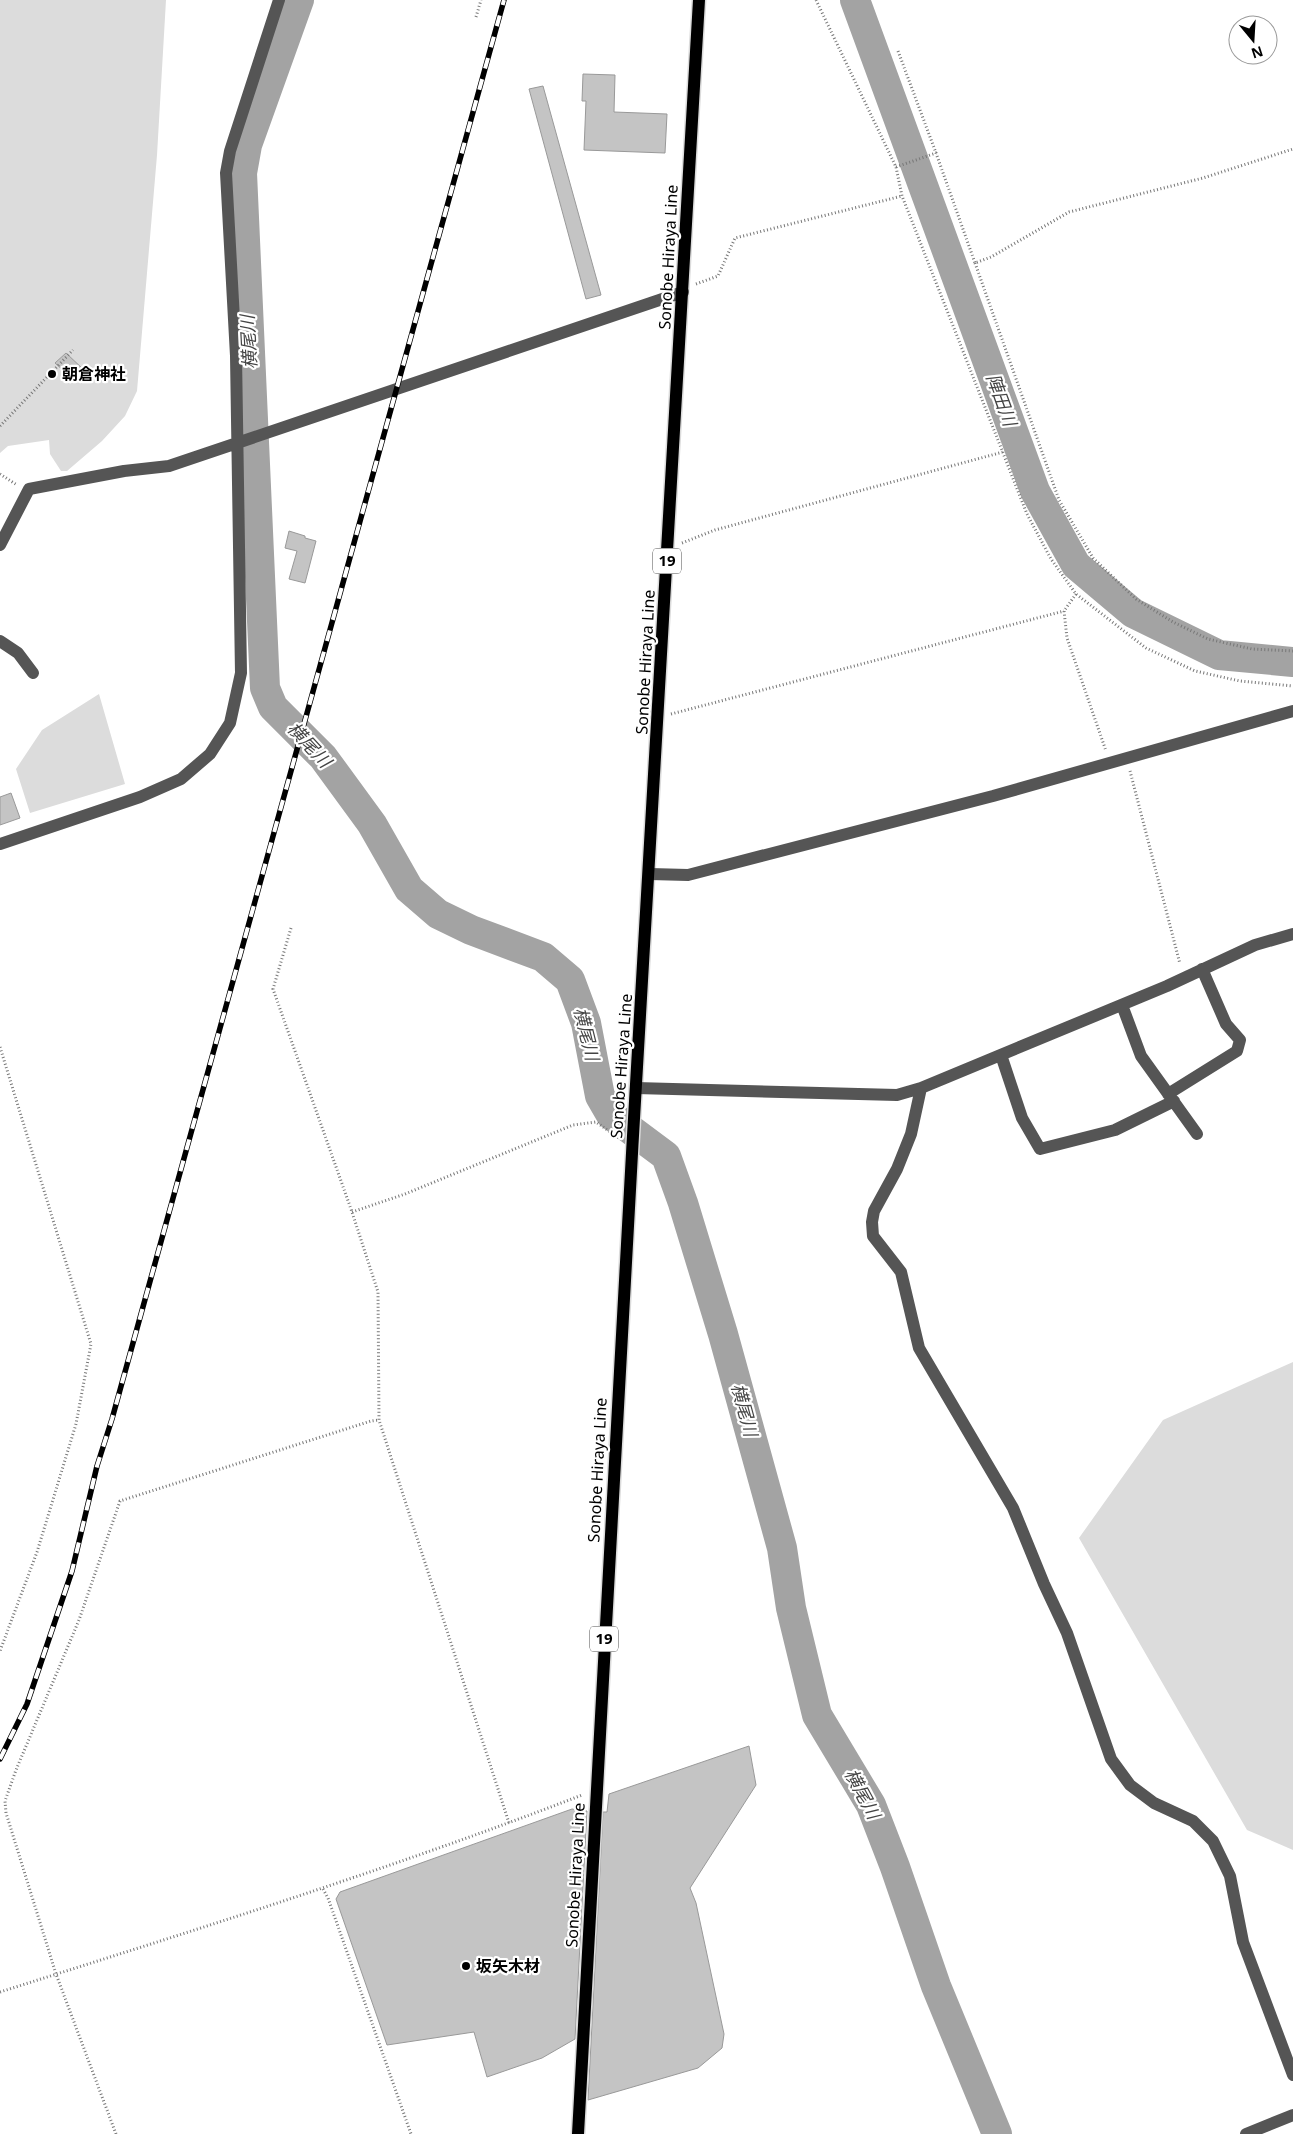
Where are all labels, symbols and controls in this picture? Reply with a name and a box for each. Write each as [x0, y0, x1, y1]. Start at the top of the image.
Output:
north arrow [1228, 15, 1278, 65]
text: N [1249, 42, 1266, 64]
street label: Sonobe Hiraya Line [653, 184, 683, 330]
water label: 横尾川 [235, 312, 261, 370]
place label: 朝倉神社 [62, 363, 126, 385]
marker: 朝倉神社 [46, 368, 58, 380]
water label: 陣田川 [981, 370, 1023, 431]
road number: 19 [653, 548, 681, 574]
street label: Sonobe Hiraya Line [630, 589, 660, 735]
water label: 横尾川 [283, 716, 338, 774]
street label: Sonobe Hiraya Line [605, 993, 637, 1139]
water label: 横尾川 [569, 1005, 606, 1065]
water label: 横尾川 [726, 1381, 764, 1441]
street label: Sonobe Hiraya Line [582, 1397, 612, 1543]
road number: 19 [590, 1626, 618, 1652]
water label: 横尾川 [840, 1764, 887, 1825]
street label: Sonobe Hiraya Line [560, 1802, 590, 1948]
place label: 坂矢木材 [476, 1955, 540, 1977]
marker: 坂矢木材 [460, 1960, 472, 1972]

